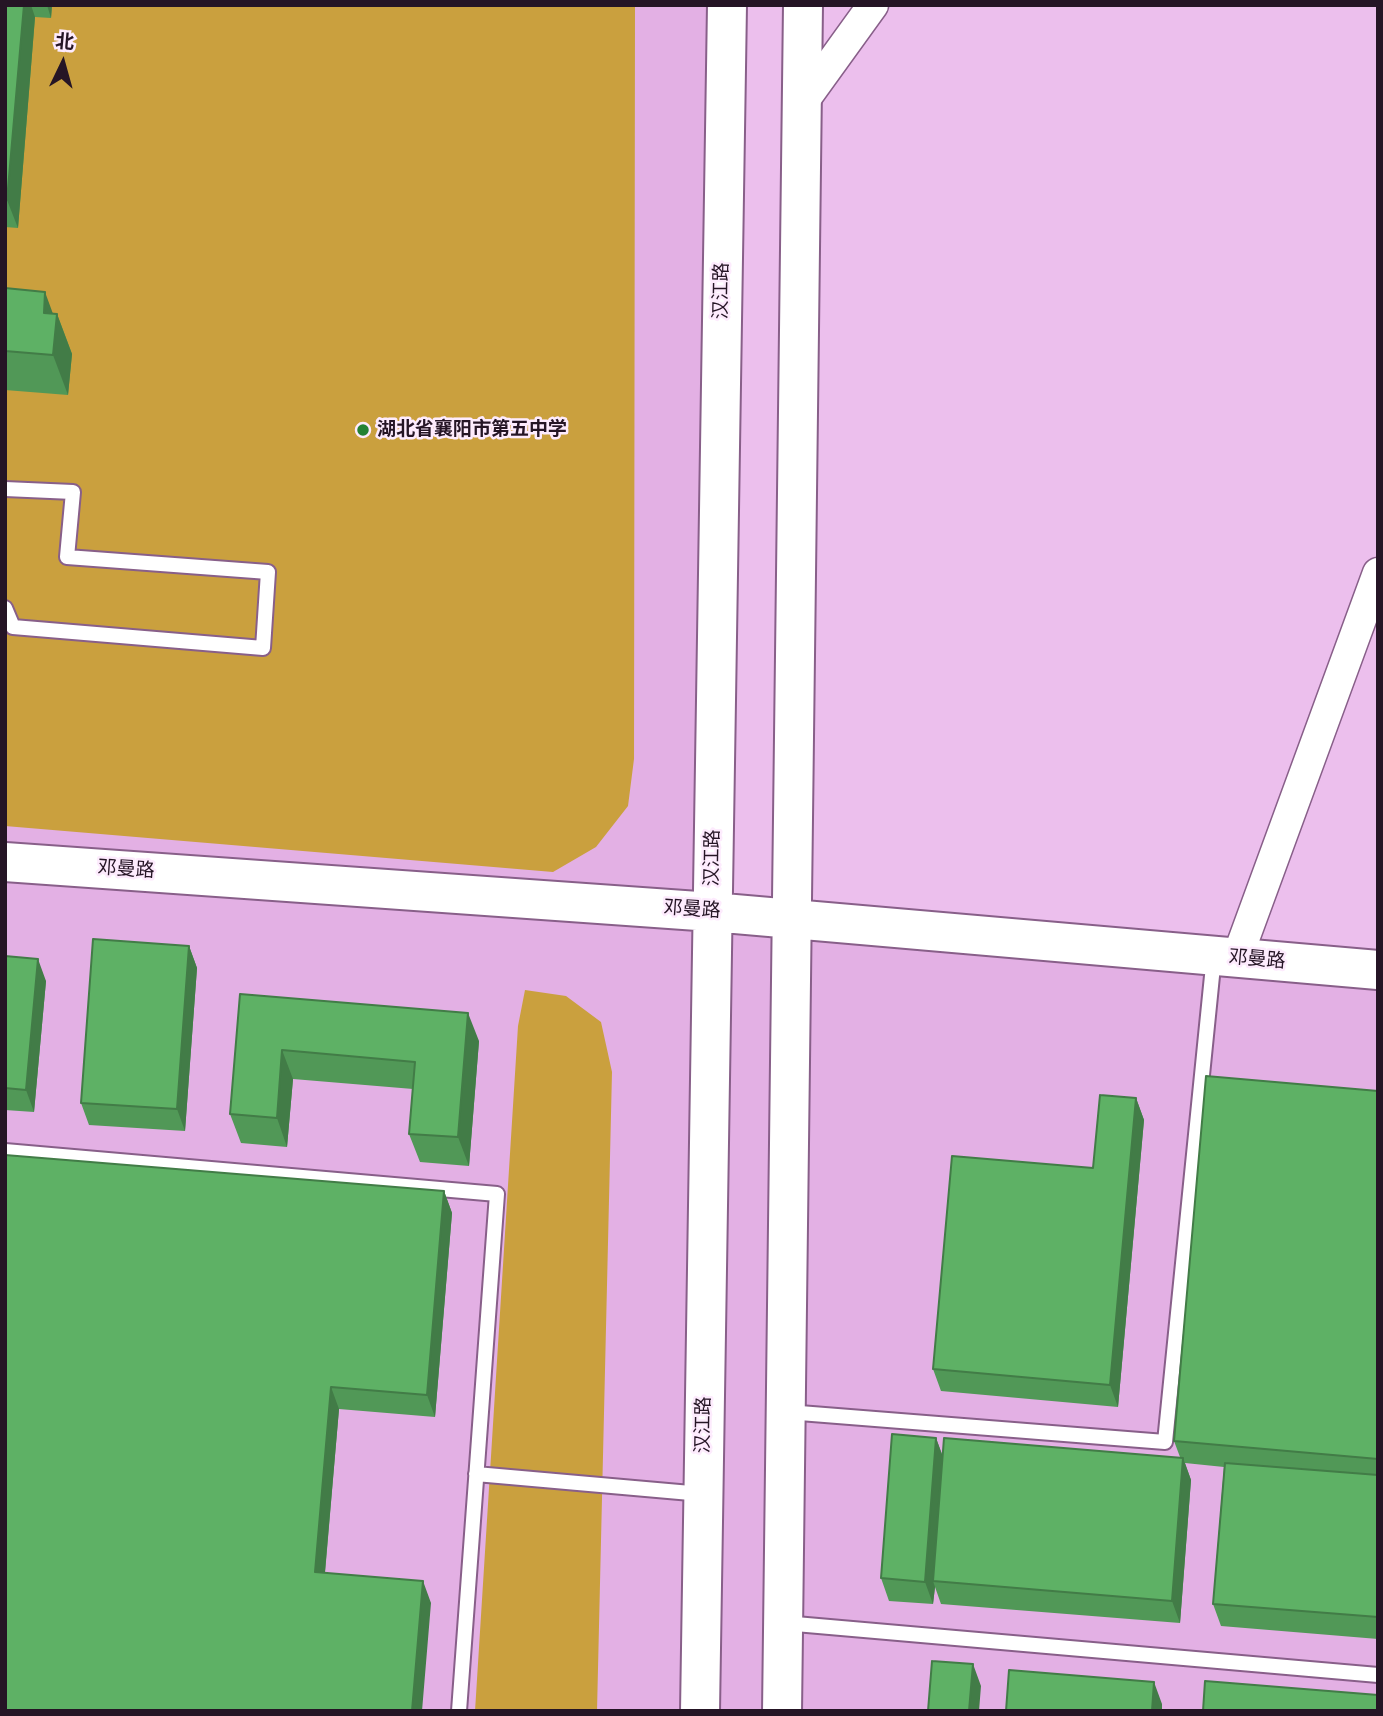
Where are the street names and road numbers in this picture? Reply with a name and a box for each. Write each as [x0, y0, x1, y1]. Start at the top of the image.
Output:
street label: 汉江路 [710, 262, 734, 320]
street label: 汉江路 [701, 829, 725, 887]
street label: 邓曼路 [97, 857, 155, 883]
street label: 邓曼路 [663, 897, 721, 923]
street label: 邓曼路 [1228, 946, 1286, 974]
street label: 汉江路 [692, 1396, 716, 1454]

